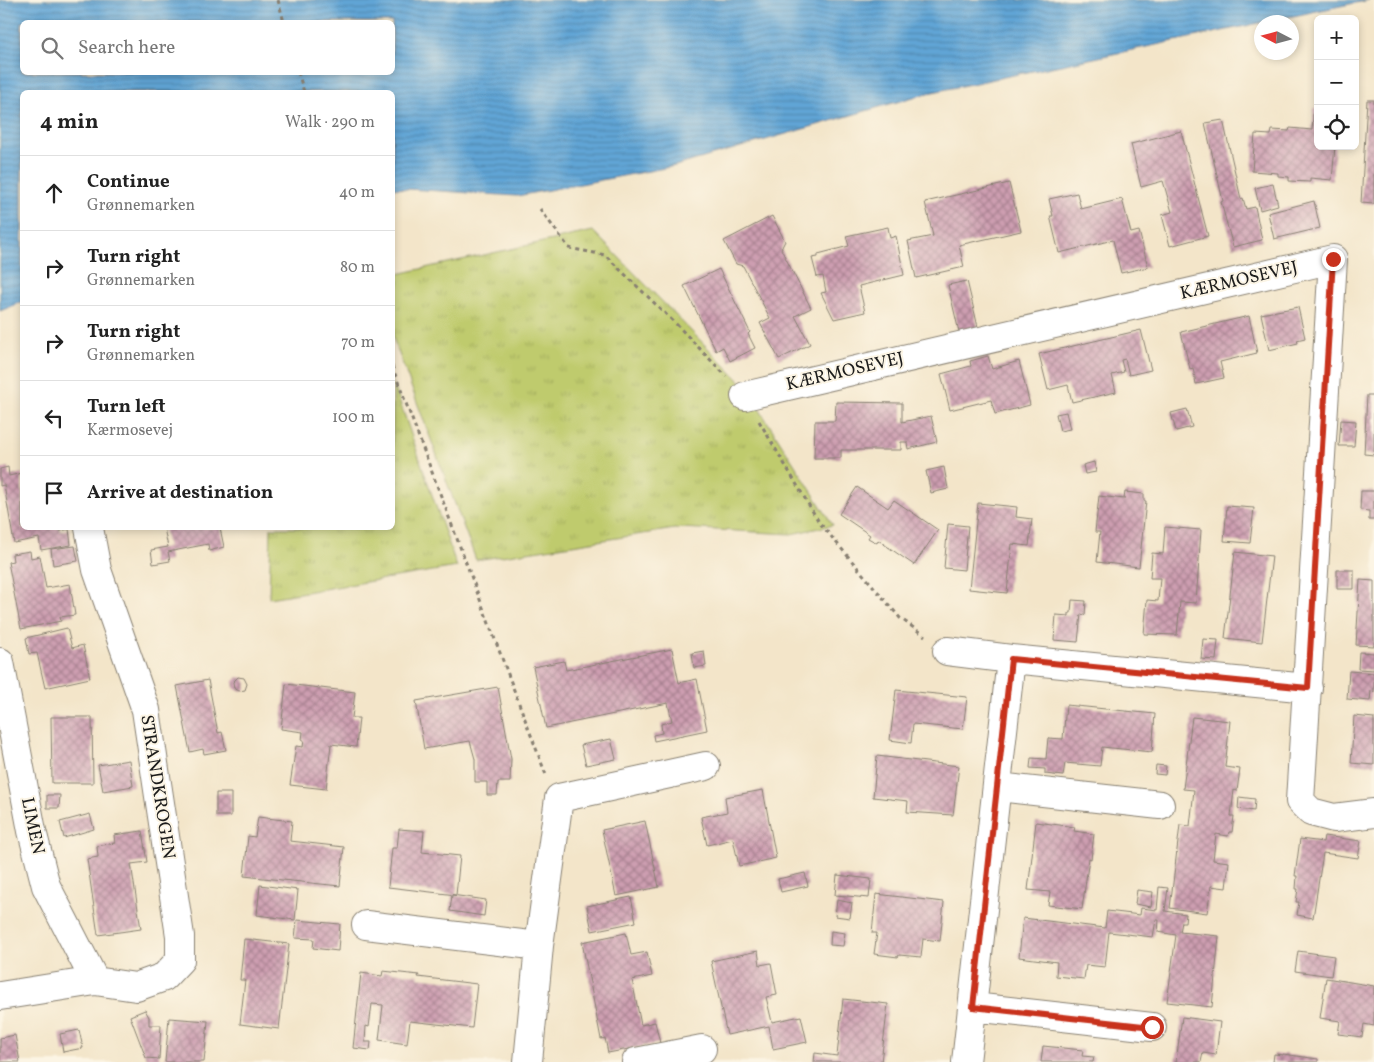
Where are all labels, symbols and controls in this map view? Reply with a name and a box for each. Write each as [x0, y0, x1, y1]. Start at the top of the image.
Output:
north arrow [1254, 15, 1299, 60]
map controls [1314, 15, 1359, 150]
button: + [1314, 15, 1359, 60]
search box [20, 20, 395, 75]
icon: search [38, 34, 66, 62]
text: Search here [78, 35, 175, 61]
button: − [1314, 60, 1359, 105]
button: locate [1314, 105, 1359, 150]
text: 4 min [40, 108, 99, 137]
text: Walk · 290 m [285, 112, 375, 134]
text: Continue [87, 169, 170, 195]
icon: ahead [40, 179, 68, 207]
text: 40 m [339, 182, 375, 204]
text: Grønnemarken [87, 195, 195, 217]
text: Turn right [87, 244, 180, 270]
route end [1322, 248, 1345, 271]
icon: right [40, 254, 68, 282]
street label: KÆRMOSEVEJ [1178, 255, 1301, 307]
text: 80 m [340, 257, 375, 279]
text: Grønnemarken [87, 270, 195, 292]
text: Turn right [87, 319, 180, 345]
icon: right [40, 329, 68, 357]
text: 70 m [341, 332, 375, 354]
text: Grønnemarken [87, 345, 195, 367]
street label: KÆRMOSEVEJ [784, 346, 907, 398]
text: Turn left [87, 394, 166, 420]
icon: left [40, 404, 68, 432]
text: 100 m [332, 407, 375, 429]
text: Kærmosevej [87, 420, 173, 442]
icon: arrive [40, 479, 68, 507]
text: Arrive at destination [87, 480, 273, 506]
street label: STRANDKROGEN [133, 713, 181, 861]
street label: LIMEN [14, 795, 50, 857]
route start [1141, 1016, 1164, 1039]

